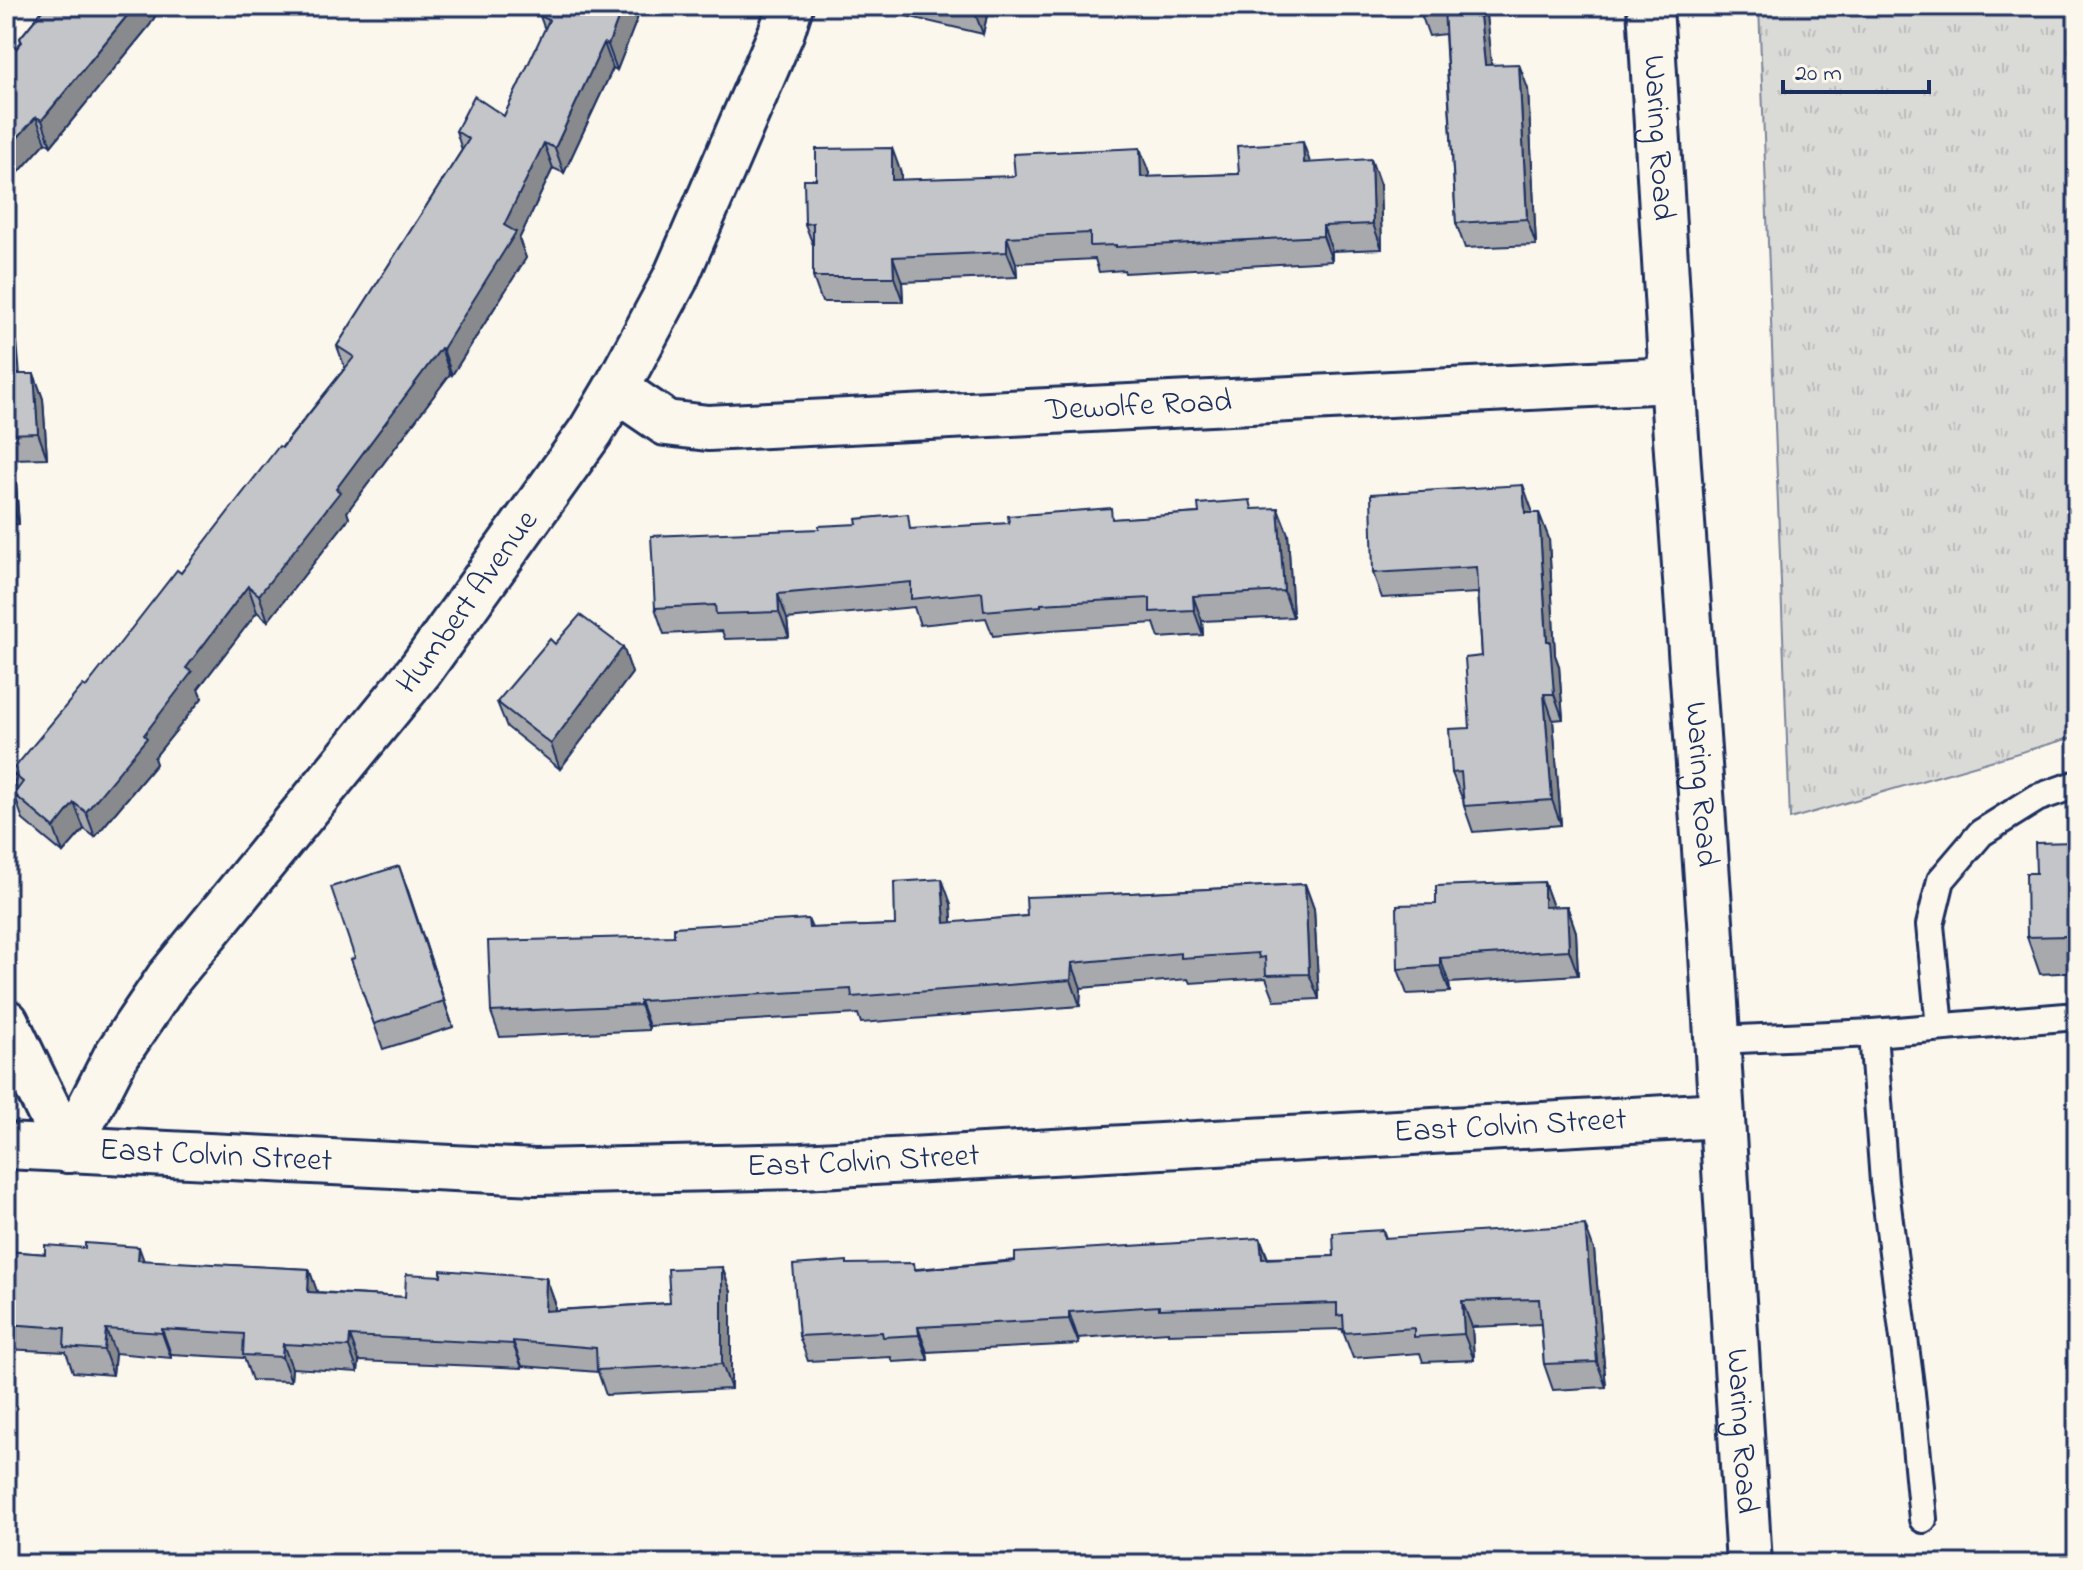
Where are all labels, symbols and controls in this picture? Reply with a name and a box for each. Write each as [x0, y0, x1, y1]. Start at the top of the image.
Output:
scale bar [1783, 44, 1929, 94]
street label: Waring Road [1629, 54, 1686, 222]
text: 20 m [1795, 57, 1842, 92]
street label: Dewolfe Road [1043, 378, 1233, 435]
street label: Humbert Avenue [386, 500, 551, 705]
street label: Waring Road [1671, 700, 1730, 869]
street label: East Colvin Street [1393, 1097, 1628, 1157]
street label: East Colvin Street [98, 1127, 334, 1186]
street label: East Colvin Street [746, 1133, 981, 1191]
street label: Waring Road [1712, 1347, 1769, 1515]

